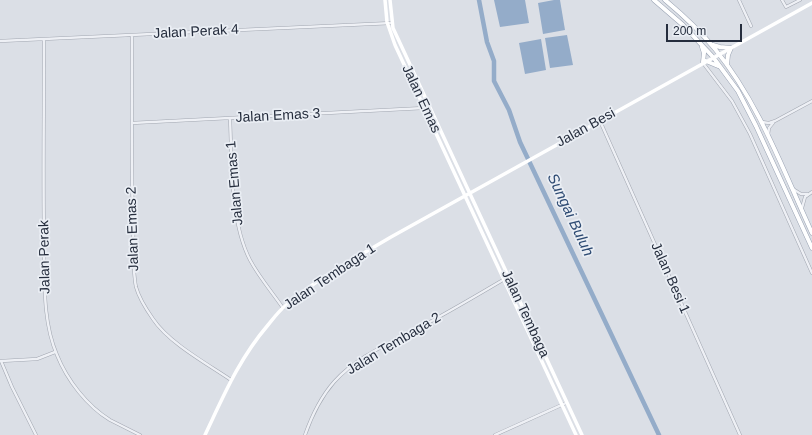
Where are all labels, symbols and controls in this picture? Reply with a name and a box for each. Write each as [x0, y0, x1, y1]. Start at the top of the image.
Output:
scale bar [668, 16, 744, 42]
street label: Jalan Perak 4 [153, 21, 239, 43]
text: 200 m [673, 24, 706, 38]
street label: Jalan Emas [398, 62, 444, 136]
street label: Jalan Emas 3 [235, 105, 321, 127]
street label: Jalan Besi [554, 105, 618, 151]
street label: Jalan Emas 1 [223, 140, 247, 226]
water label: Sungai Buluh [543, 171, 597, 259]
street label: Jalan Emas 2 [123, 186, 143, 272]
street label: Jalan Perak [36, 220, 54, 294]
street label: Jalan Tembaga 1 [281, 240, 379, 314]
street label: Jalan Besi 1 [647, 240, 693, 316]
street label: Jalan Tembaga [497, 267, 553, 361]
street label: Jalan Tembaga 2 [344, 309, 444, 379]

